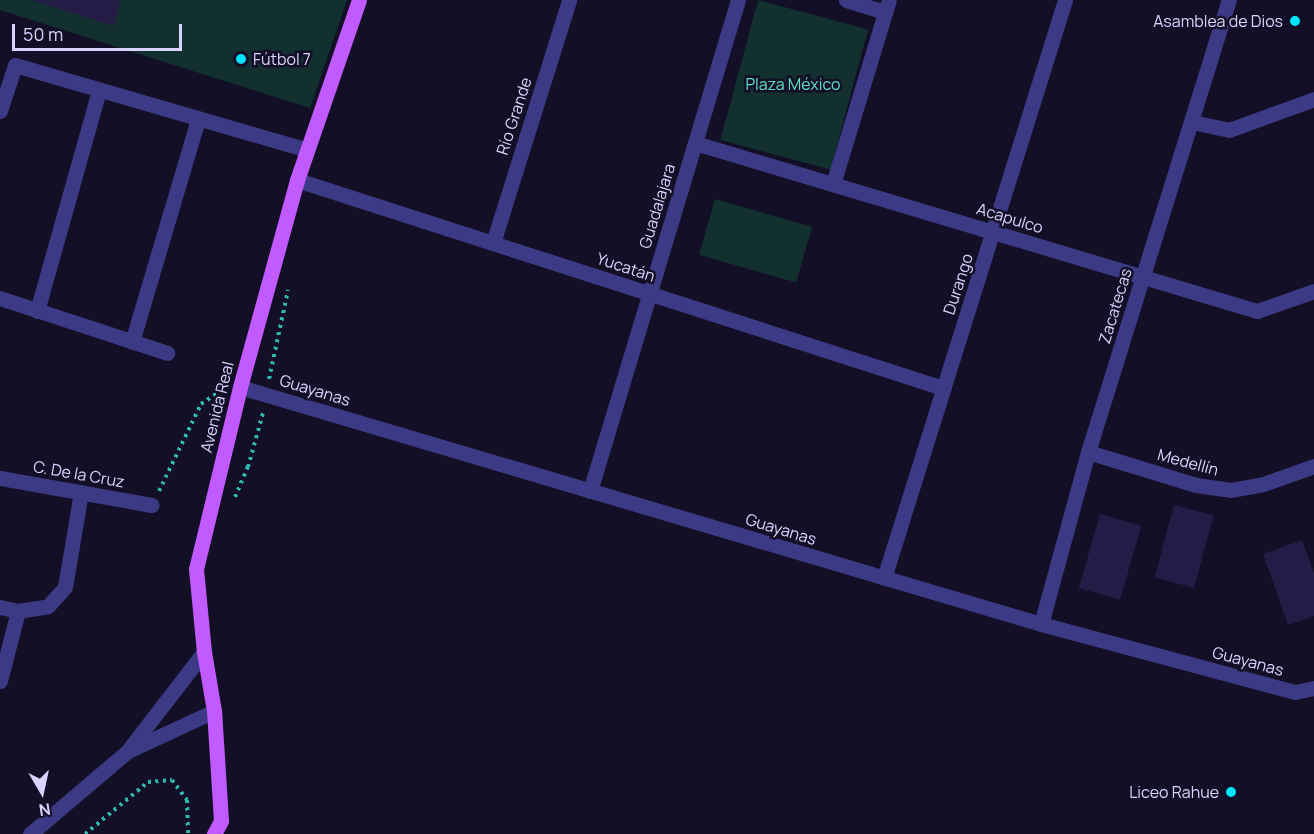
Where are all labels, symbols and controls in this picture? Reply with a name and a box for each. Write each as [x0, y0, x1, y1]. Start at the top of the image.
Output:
place label: Asamblea de Dios [1153, 11, 1283, 31]
scale bar [15, 12, 184, 50]
marker: Asamblea de Dios [1288, 14, 1302, 28]
text: 50 m [23, 22, 63, 46]
place label: Fútbol 7 [253, 49, 311, 69]
marker: Fútbol 7 [234, 52, 248, 66]
park label: Plaza México [745, 74, 841, 94]
street label: Río Grande [492, 75, 536, 157]
street label: Guadalajara [635, 161, 679, 251]
street label: Acapulco [974, 199, 1046, 237]
street label: Yucatán [594, 249, 658, 285]
street label: Durango [939, 251, 977, 317]
street label: Zacatecas [1094, 266, 1136, 346]
street label: Avenida Real [196, 359, 238, 455]
street label: Guayanas [277, 370, 353, 410]
street label: Medellín [1155, 445, 1221, 479]
street label: C. De la Cruz [32, 457, 126, 491]
street label: Guayanas [743, 509, 819, 549]
street label: Guayanas [1210, 642, 1286, 680]
north arrow [12, 762, 72, 822]
place label: Liceo Rahue [1129, 782, 1219, 802]
marker: Liceo Rahue [1224, 785, 1238, 799]
text: N [37, 798, 52, 822]

